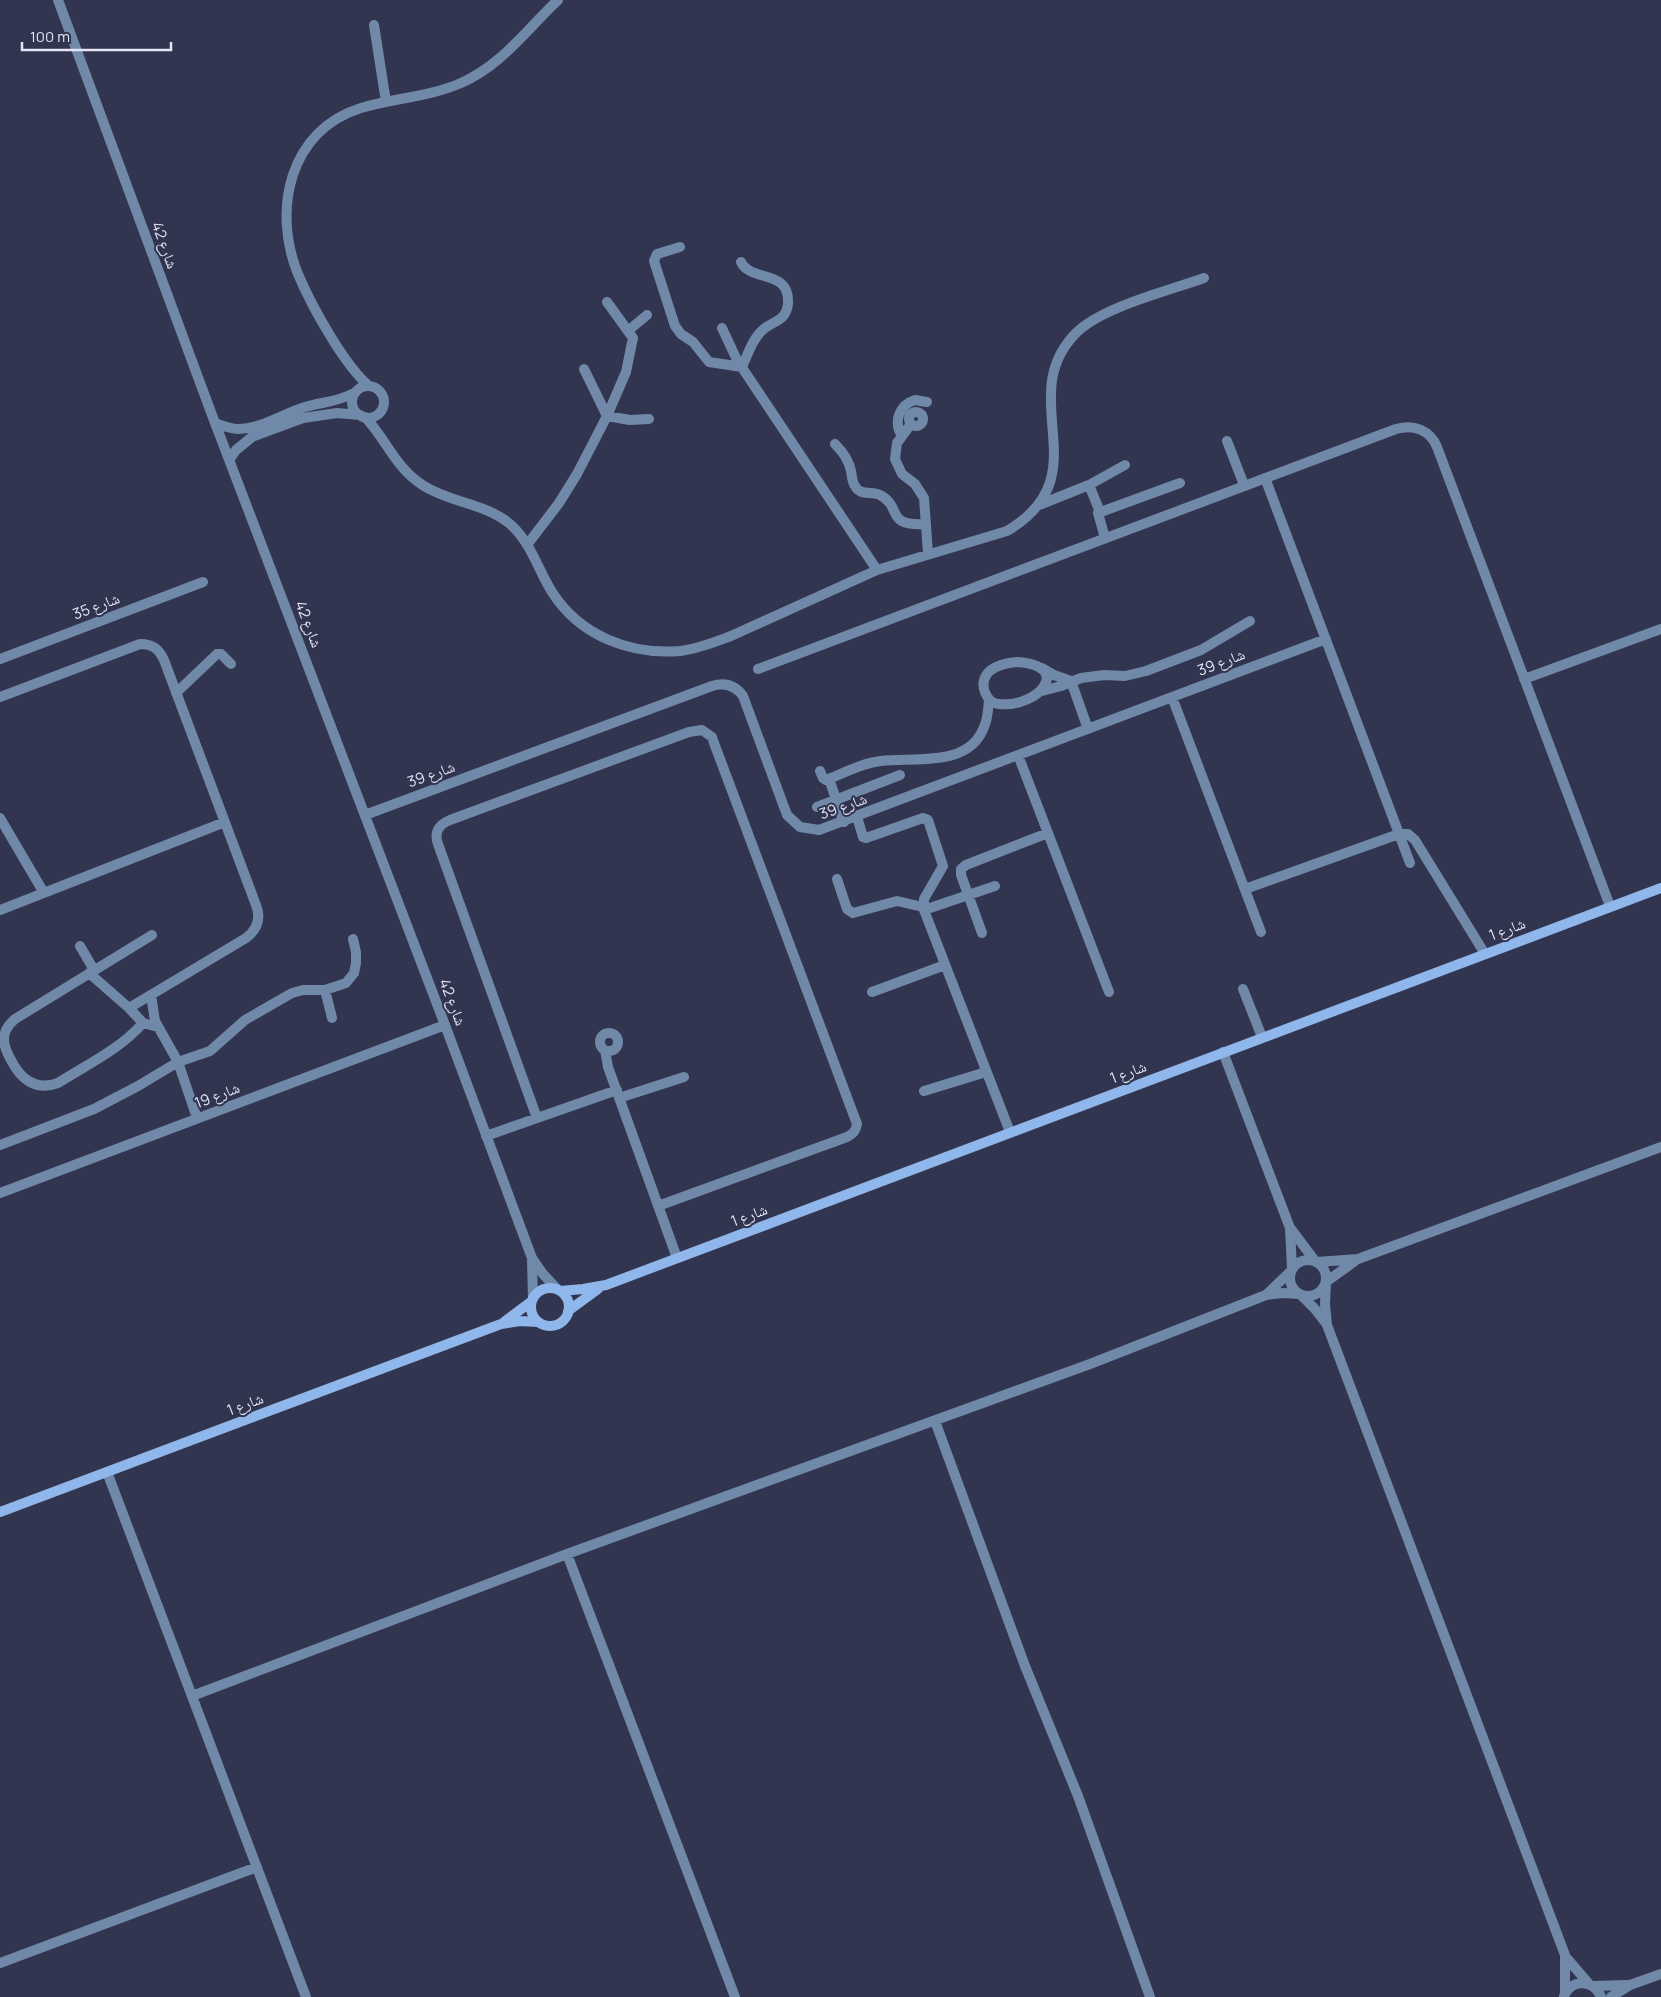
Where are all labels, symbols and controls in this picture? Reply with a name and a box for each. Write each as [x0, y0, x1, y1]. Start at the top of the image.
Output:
scale bar [22, 20, 171, 52]
text: 100 m [30, 26, 70, 47]
street label: شارع 42 [147, 218, 183, 272]
street label: شارع 35 [70, 587, 123, 624]
street label: شارع 42 [290, 597, 328, 651]
street label: شارع 39 [1194, 643, 1248, 681]
street label: شارع 39 [404, 756, 458, 792]
street label: شارع 39 [816, 788, 870, 824]
street label: شارع 1 [1486, 912, 1528, 945]
street label: شارع 42 [434, 975, 472, 1029]
street label: شارع 1 [1107, 1055, 1149, 1088]
street label: شارع 19 [191, 1077, 243, 1113]
street label: شارع 1 [728, 1198, 770, 1231]
street label: شارع 1 [224, 1387, 266, 1420]

